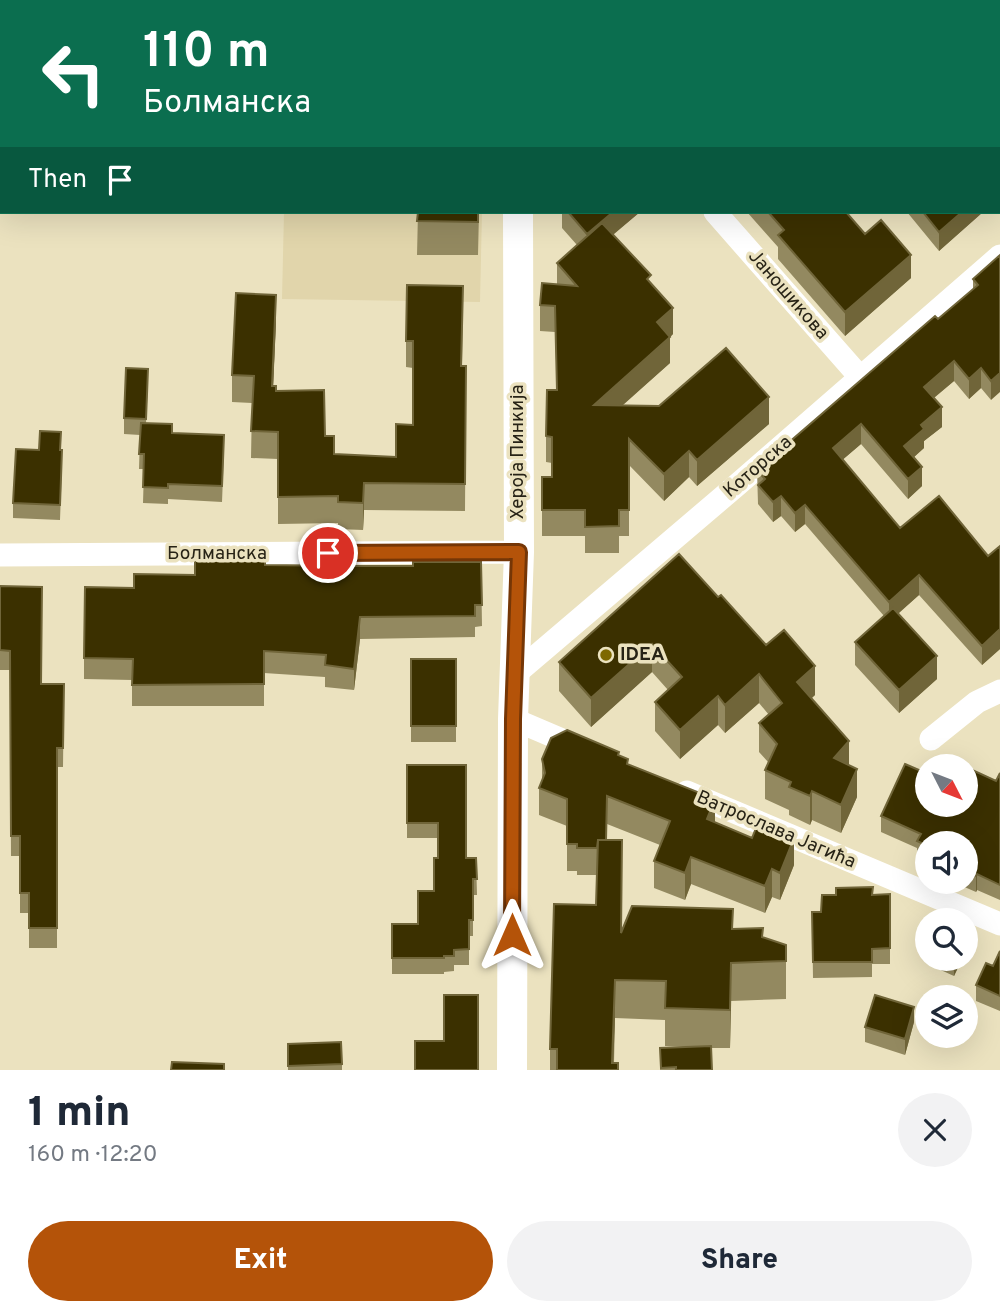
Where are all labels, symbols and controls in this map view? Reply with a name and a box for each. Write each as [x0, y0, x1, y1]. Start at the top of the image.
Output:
text: 110 m [143, 23, 270, 85]
icon: left [28, 28, 119, 119]
text: Болманска [143, 84, 311, 124]
icon: arrive [101, 161, 139, 199]
text: Then [28, 164, 87, 197]
street label: Јаношикова [742, 245, 834, 345]
street label: Хероја Пинкија [506, 384, 530, 520]
street label: Которска [719, 431, 797, 503]
pin [298, 523, 358, 583]
icon: arrive [309, 534, 347, 572]
street label: Болманска [167, 542, 267, 566]
place label: IDEA [620, 643, 665, 667]
marker: IDEA [598, 647, 614, 663]
north arrow [915, 754, 978, 817]
map controls [915, 754, 978, 1048]
street label: Ватрослава Јагића [693, 786, 859, 874]
button: sound [915, 831, 978, 894]
position arrow [475, 898, 549, 972]
button: search [915, 908, 978, 971]
button: layers [915, 985, 978, 1048]
text: 1 min [28, 1088, 131, 1141]
button: close [898, 1093, 972, 1167]
text: 160 m · 12:20 [28, 1141, 157, 1170]
button: Exit [28, 1221, 493, 1301]
button: Share [507, 1221, 972, 1301]

